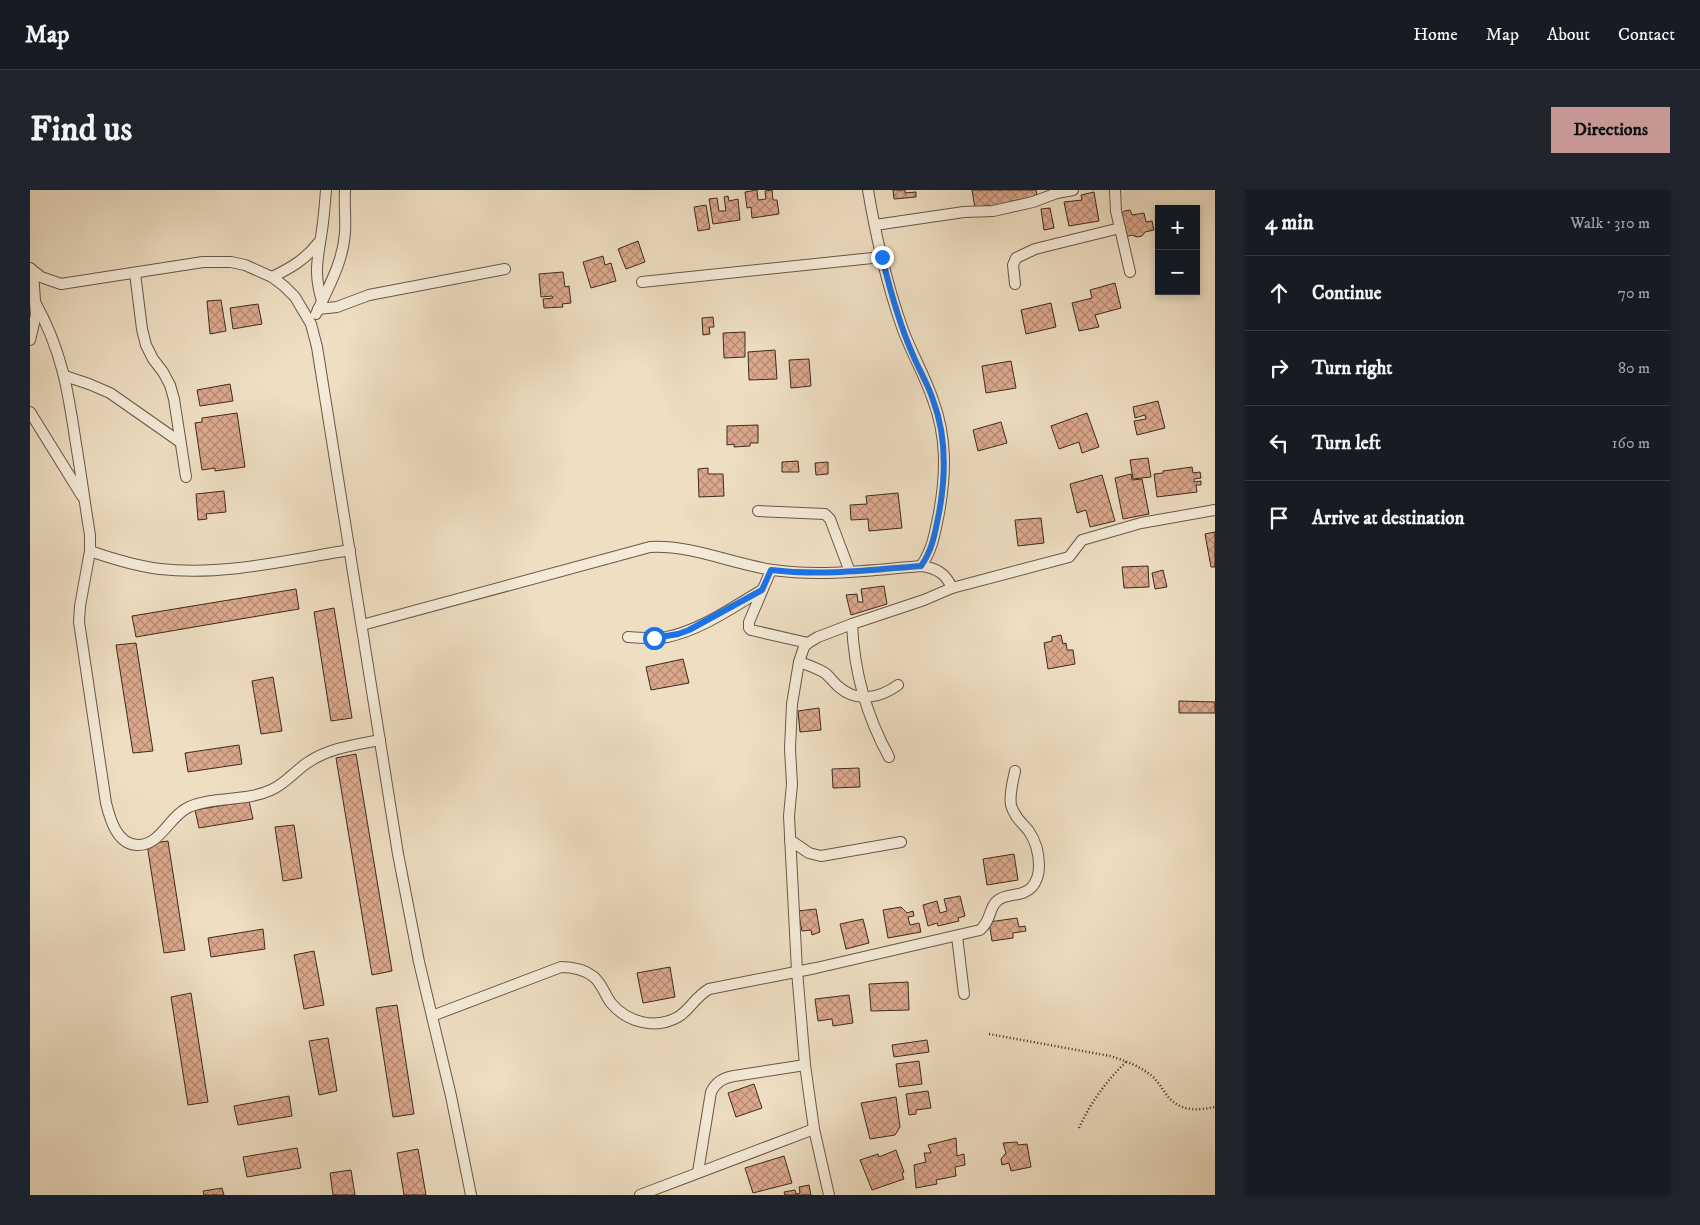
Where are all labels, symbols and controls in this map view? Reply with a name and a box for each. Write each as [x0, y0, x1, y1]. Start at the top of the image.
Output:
text: Map [25, 20, 69, 50]
text: Home [1413, 24, 1458, 46]
text: Map [1486, 24, 1519, 46]
text: About [1547, 24, 1590, 46]
text: Contact [1618, 24, 1675, 46]
button: Directions [1551, 107, 1670, 153]
text: Find us [30, 108, 132, 152]
map controls [1155, 205, 1200, 295]
button: + [1155, 205, 1200, 250]
text: 4 min [1265, 210, 1314, 236]
text: Walk · 310 m [1570, 213, 1650, 233]
route end [871, 246, 894, 269]
button: − [1155, 250, 1200, 295]
icon: ahead [1265, 279, 1293, 307]
text: Continue [1312, 282, 1382, 305]
text: 70 m [1618, 283, 1650, 303]
icon: right [1265, 354, 1293, 382]
text: Turn right [1312, 357, 1392, 380]
text: 80 m [1618, 358, 1650, 378]
icon: left [1265, 429, 1293, 457]
text: Turn left [1312, 432, 1381, 455]
text: 160 m [1612, 433, 1650, 453]
icon: arrive [1265, 504, 1293, 532]
text: Arrive at destination [1312, 507, 1464, 530]
route start [643, 627, 666, 650]

